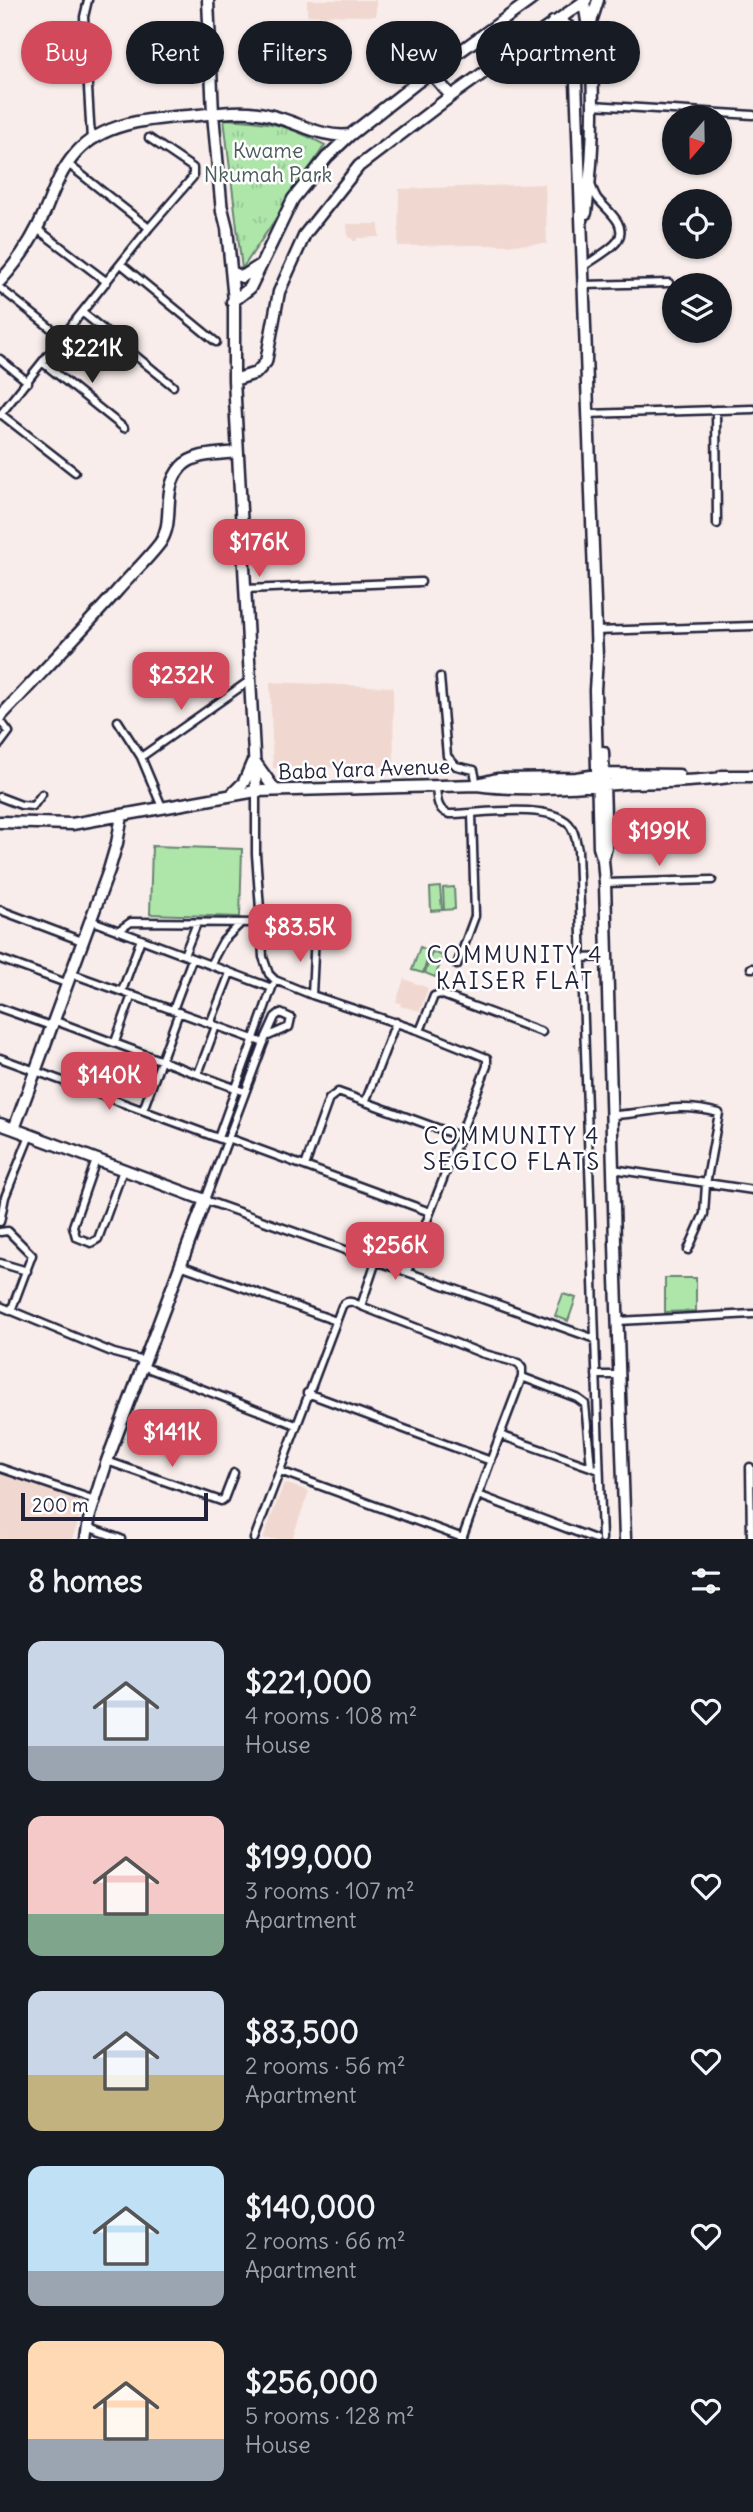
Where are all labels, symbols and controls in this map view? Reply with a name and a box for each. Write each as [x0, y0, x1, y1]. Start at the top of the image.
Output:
chip: Buy [21, 21, 112, 84]
chip: Rent [126, 21, 224, 84]
chip: Filters [238, 21, 352, 84]
chip: New [366, 21, 462, 84]
chip: Apartment [476, 21, 640, 84]
north arrow [662, 105, 732, 175]
map controls [662, 105, 732, 343]
park label: Kwame Nkumah Park [204, 137, 332, 188]
button: locate [662, 189, 732, 259]
button: layers [662, 273, 732, 343]
pin: $221K [43, 326, 141, 385]
text: $221K [61, 333, 123, 362]
pin: $176K [210, 520, 308, 579]
text: $176K [229, 527, 289, 556]
pin: $232K [132, 652, 230, 712]
text: $232K [148, 660, 214, 689]
street label: Baba Yara Avenue [277, 753, 451, 785]
pin: $199K [610, 808, 708, 868]
text: $199K [628, 816, 690, 845]
pin: $83.5K [243, 904, 357, 964]
text: $83.5K [264, 912, 336, 941]
district label: COMMUNITY 4 KAISER FLAT [426, 940, 604, 995]
pin: $140K [60, 1052, 158, 1112]
text: $140K [77, 1060, 141, 1089]
district label: COMMUNITY 4 SEGICO FLATS [423, 1121, 601, 1176]
pin: $256K [346, 1222, 444, 1282]
text: $256K [362, 1230, 428, 1259]
pin: $141K [123, 1410, 221, 1469]
text: $141K [143, 1417, 201, 1446]
scale bar [21, 1490, 208, 1522]
text: 200 m [32, 1493, 89, 1517]
text: 8 homes [28, 1562, 143, 1600]
icon: filters [687, 1562, 725, 1600]
text: $221,000 [245, 1663, 372, 1701]
icon: home [84, 1669, 168, 1753]
icon: heart [687, 1692, 725, 1730]
text: 4 rooms · 108 m² [245, 1701, 417, 1730]
text: House [245, 1730, 311, 1759]
text: $199,000 [245, 1838, 372, 1876]
icon: home [84, 1844, 168, 1928]
icon: heart [687, 1867, 725, 1905]
text: 3 rooms · 107 m² [245, 1876, 415, 1905]
text: Apartment [245, 1905, 357, 1934]
text: $83,500 [245, 2013, 359, 2051]
icon: home [84, 2019, 168, 2103]
icon: heart [687, 2042, 725, 2080]
text: 2 rooms · 56 m² [245, 2051, 406, 2080]
text: Apartment [245, 2080, 357, 2109]
text: $140,000 [245, 2188, 376, 2226]
icon: home [84, 2194, 168, 2278]
icon: heart [687, 2217, 725, 2255]
text: 2 rooms · 66 m² [245, 2226, 406, 2255]
text: Apartment [245, 2255, 357, 2284]
text: $256,000 [245, 2363, 378, 2401]
icon: home [84, 2369, 168, 2453]
icon: heart [687, 2392, 725, 2430]
text: 5 rooms · 128 m² [245, 2401, 415, 2430]
text: House [245, 2430, 311, 2459]

